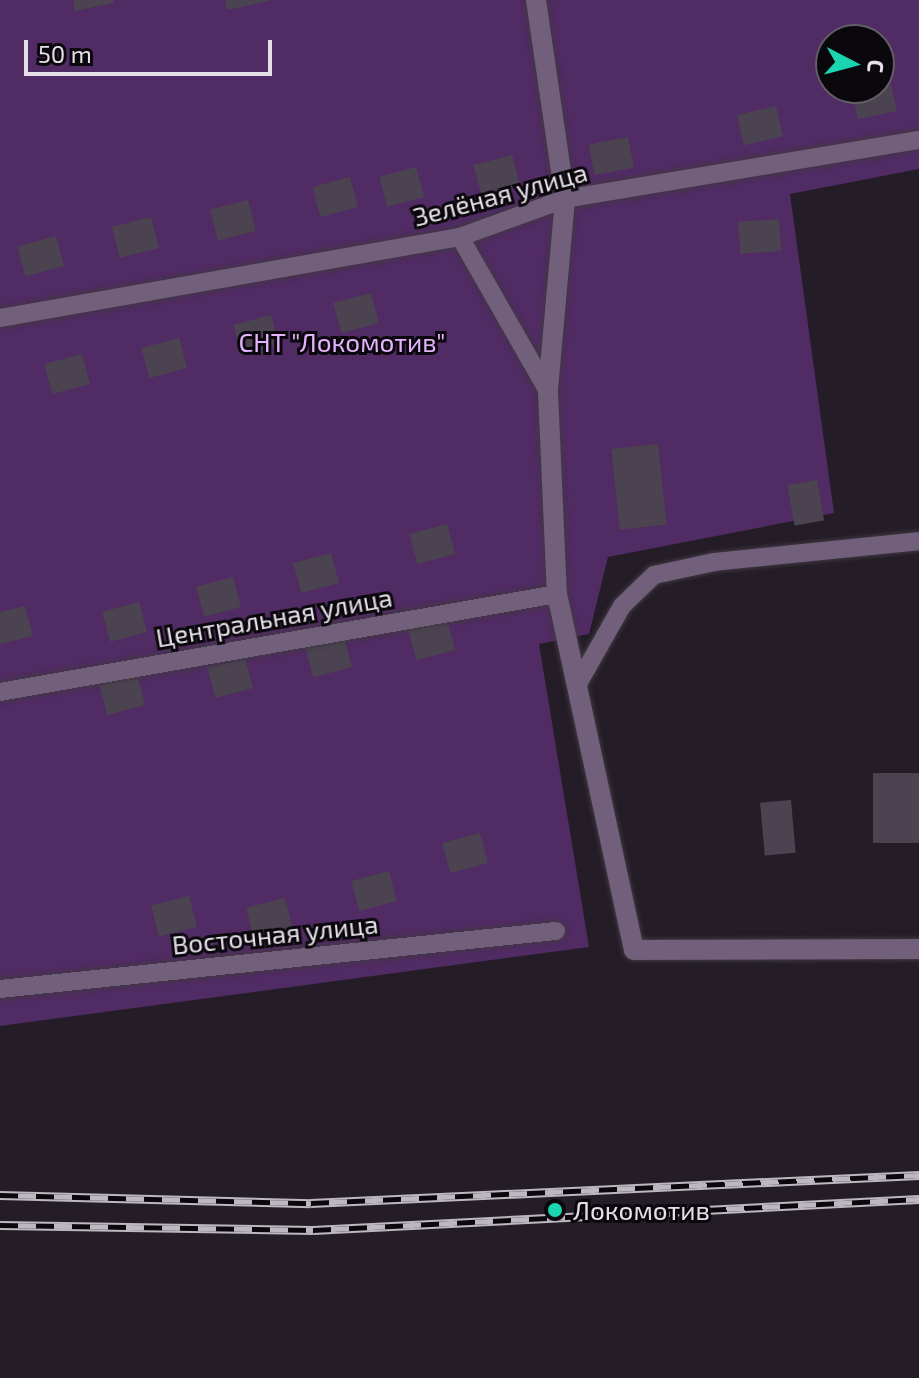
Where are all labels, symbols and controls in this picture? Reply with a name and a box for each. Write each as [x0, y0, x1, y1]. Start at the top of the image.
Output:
scale bar [28, 24, 276, 74]
north arrow [815, 24, 895, 104]
text: 50 m [38, 39, 92, 68]
text: С [863, 59, 890, 74]
street label: Зелёная улица [410, 156, 590, 232]
park label: СНТ "Локомотив" [238, 326, 446, 358]
street label: Центральная улица [153, 581, 395, 653]
street label: Восточная улица [170, 908, 380, 960]
place label: Локомотив [573, 1194, 710, 1226]
marker: Локомотив [544, 1199, 566, 1221]

